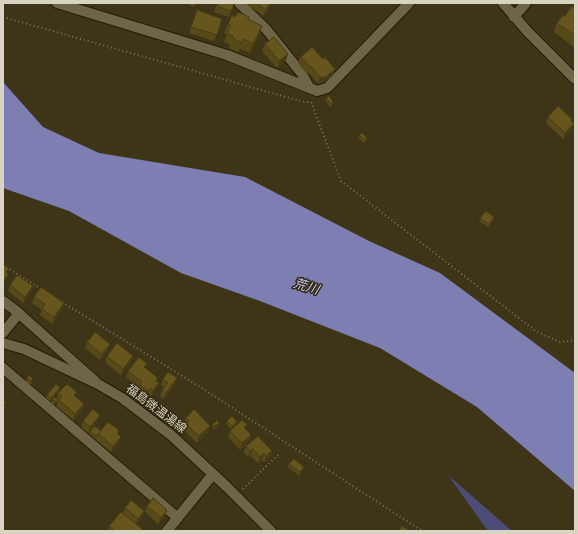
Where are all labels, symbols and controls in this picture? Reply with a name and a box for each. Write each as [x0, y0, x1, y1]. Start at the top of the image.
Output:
water label: 荒川 [291, 276, 321, 298]
street label: 福島微温湯線 [123, 382, 189, 436]

